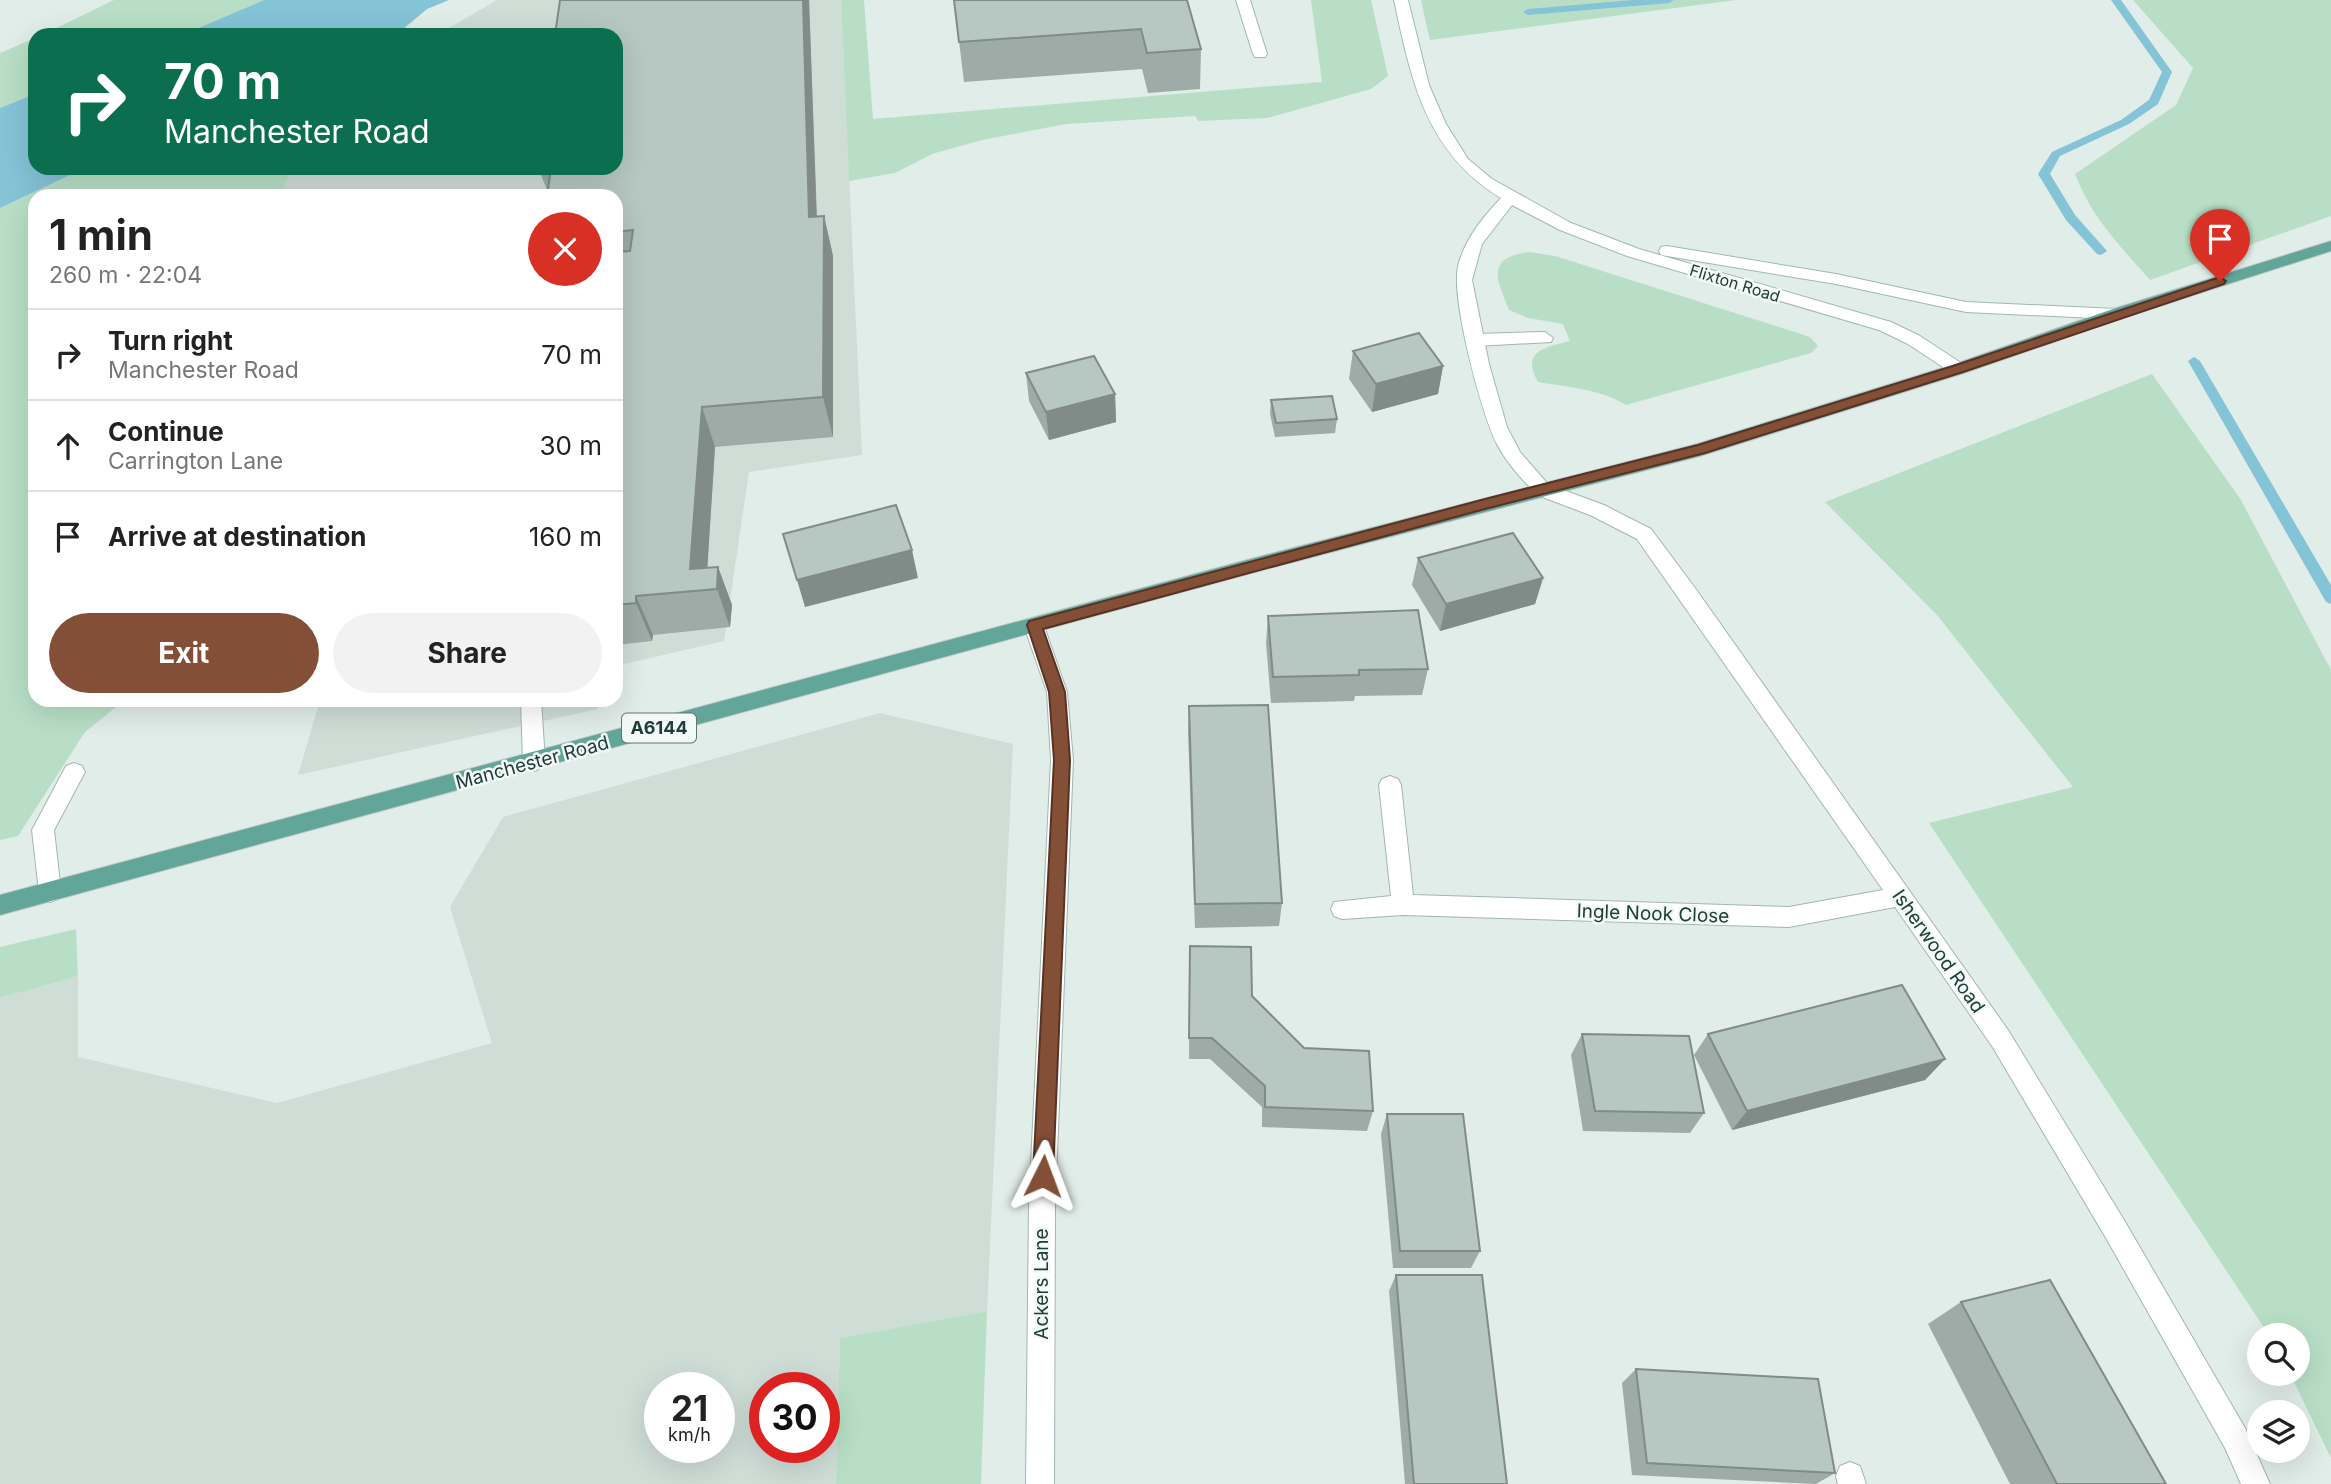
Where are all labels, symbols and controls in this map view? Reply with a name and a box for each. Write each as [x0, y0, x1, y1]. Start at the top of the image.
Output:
text: 70 m [164, 52, 281, 111]
icon: right [49, 56, 140, 147]
text: Manchester Road [164, 112, 430, 151]
text: 1 min [49, 209, 153, 260]
pin [2190, 209, 2250, 281]
button: close [528, 212, 602, 286]
icon: arrive [2201, 220, 2239, 258]
street label: Flixton Road [1687, 260, 1783, 306]
text: 260 m · 22:04 [49, 261, 202, 289]
text: Turn right [108, 325, 233, 356]
icon: right [49, 336, 87, 374]
text: 70 m [541, 339, 602, 370]
text: Manchester Road [108, 356, 299, 384]
text: Continue [108, 416, 224, 447]
icon: ahead [49, 427, 87, 465]
text: 30 m [539, 430, 602, 461]
text: Carrington Lane [108, 447, 283, 475]
icon: arrive [49, 518, 87, 556]
text: Arrive at destination [108, 521, 367, 552]
text: 160 m [529, 521, 602, 552]
button: Exit [49, 613, 319, 693]
button: Share [333, 613, 602, 693]
road number: A6144 [622, 714, 696, 742]
street label: Manchester Road [453, 731, 611, 794]
street label: Isherwood Road [1887, 885, 1990, 1018]
street label: Ingle Nook Close [1576, 899, 1730, 928]
position arrow [1006, 1139, 1080, 1213]
street label: Ackers Lane [1030, 1228, 1053, 1340]
map controls [2247, 1323, 2310, 1463]
button: search [2247, 1323, 2310, 1386]
speed limit sign: 30 [749, 1372, 840, 1463]
text: 21 [671, 1387, 708, 1429]
button: layers [2247, 1400, 2310, 1463]
text: km/h [668, 1424, 711, 1445]

